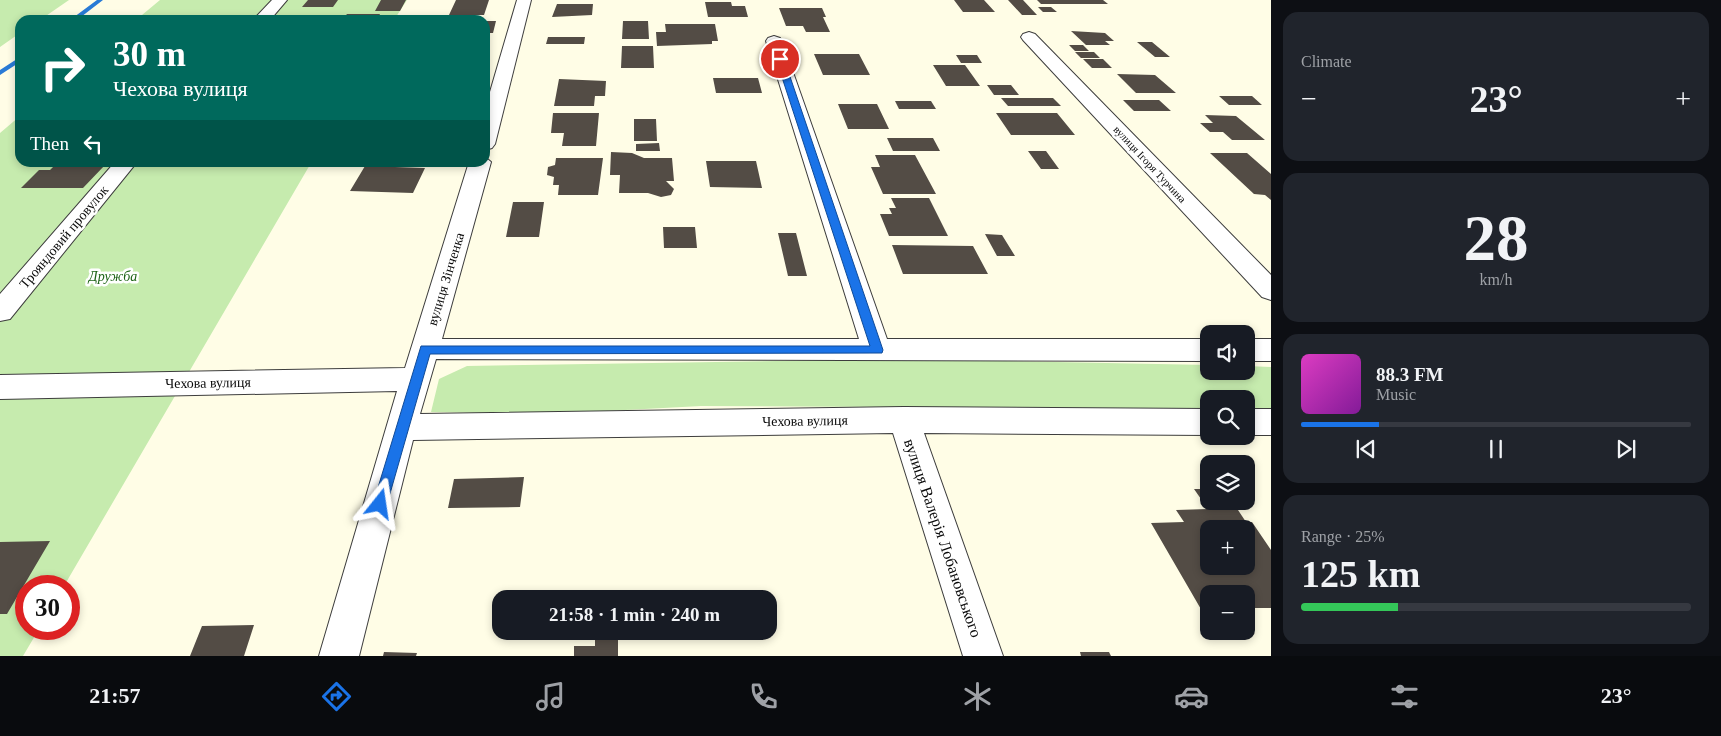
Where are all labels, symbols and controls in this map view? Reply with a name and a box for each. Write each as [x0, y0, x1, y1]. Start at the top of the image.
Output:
icon: right [30, 35, 95, 100]
text: 30 m [113, 35, 186, 74]
pin [759, 38, 801, 80]
icon: arrive [766, 45, 794, 73]
text: Climate [1301, 53, 1352, 70]
text: Чехова вулиця [113, 76, 248, 101]
text: 23° [1469, 78, 1523, 120]
text: − [1301, 83, 1317, 114]
text: + [1675, 83, 1691, 114]
street label: вулиця Ігоря Турчина [1111, 123, 1189, 205]
icon: left [79, 130, 107, 158]
text: Then [30, 133, 69, 154]
street label: Трояндовий провулок [17, 182, 112, 292]
text: 28 [1464, 202, 1529, 274]
street label: вулиця Зінченка [425, 230, 467, 327]
park label: Дружба [87, 269, 137, 284]
text: km/h [1480, 271, 1512, 288]
map controls [1200, 325, 1255, 640]
button: sound [1200, 325, 1255, 380]
text: 88.3 FM [1376, 364, 1444, 385]
street label: Чехова вулиця [165, 375, 252, 391]
text: Music [1376, 386, 1416, 403]
button: search [1200, 390, 1255, 445]
street label: Чехова вулиця [762, 413, 849, 429]
icon: previous [1352, 435, 1380, 463]
icon: pause [1482, 435, 1510, 463]
icon: next [1612, 435, 1640, 463]
street label: вулиця Валерія Лобановського [900, 437, 985, 640]
button: layers [1200, 455, 1255, 510]
position arrow [353, 477, 405, 529]
button: + [1200, 520, 1255, 575]
text: Range · 25% [1301, 528, 1385, 545]
text: 125 km [1301, 553, 1420, 595]
speed limit sign: 30 [15, 575, 80, 640]
button: − [1200, 585, 1255, 640]
text: 21:58 · 1 min · 240 m [549, 604, 720, 625]
icon: directions [319, 679, 354, 714]
icon: music [533, 679, 568, 714]
icon: phone [746, 679, 781, 714]
icon: climate [960, 679, 995, 714]
icon: car [1174, 679, 1209, 714]
icon: filters [1387, 679, 1422, 714]
text: 21:57 [89, 683, 141, 708]
text: 23° [1601, 683, 1632, 708]

